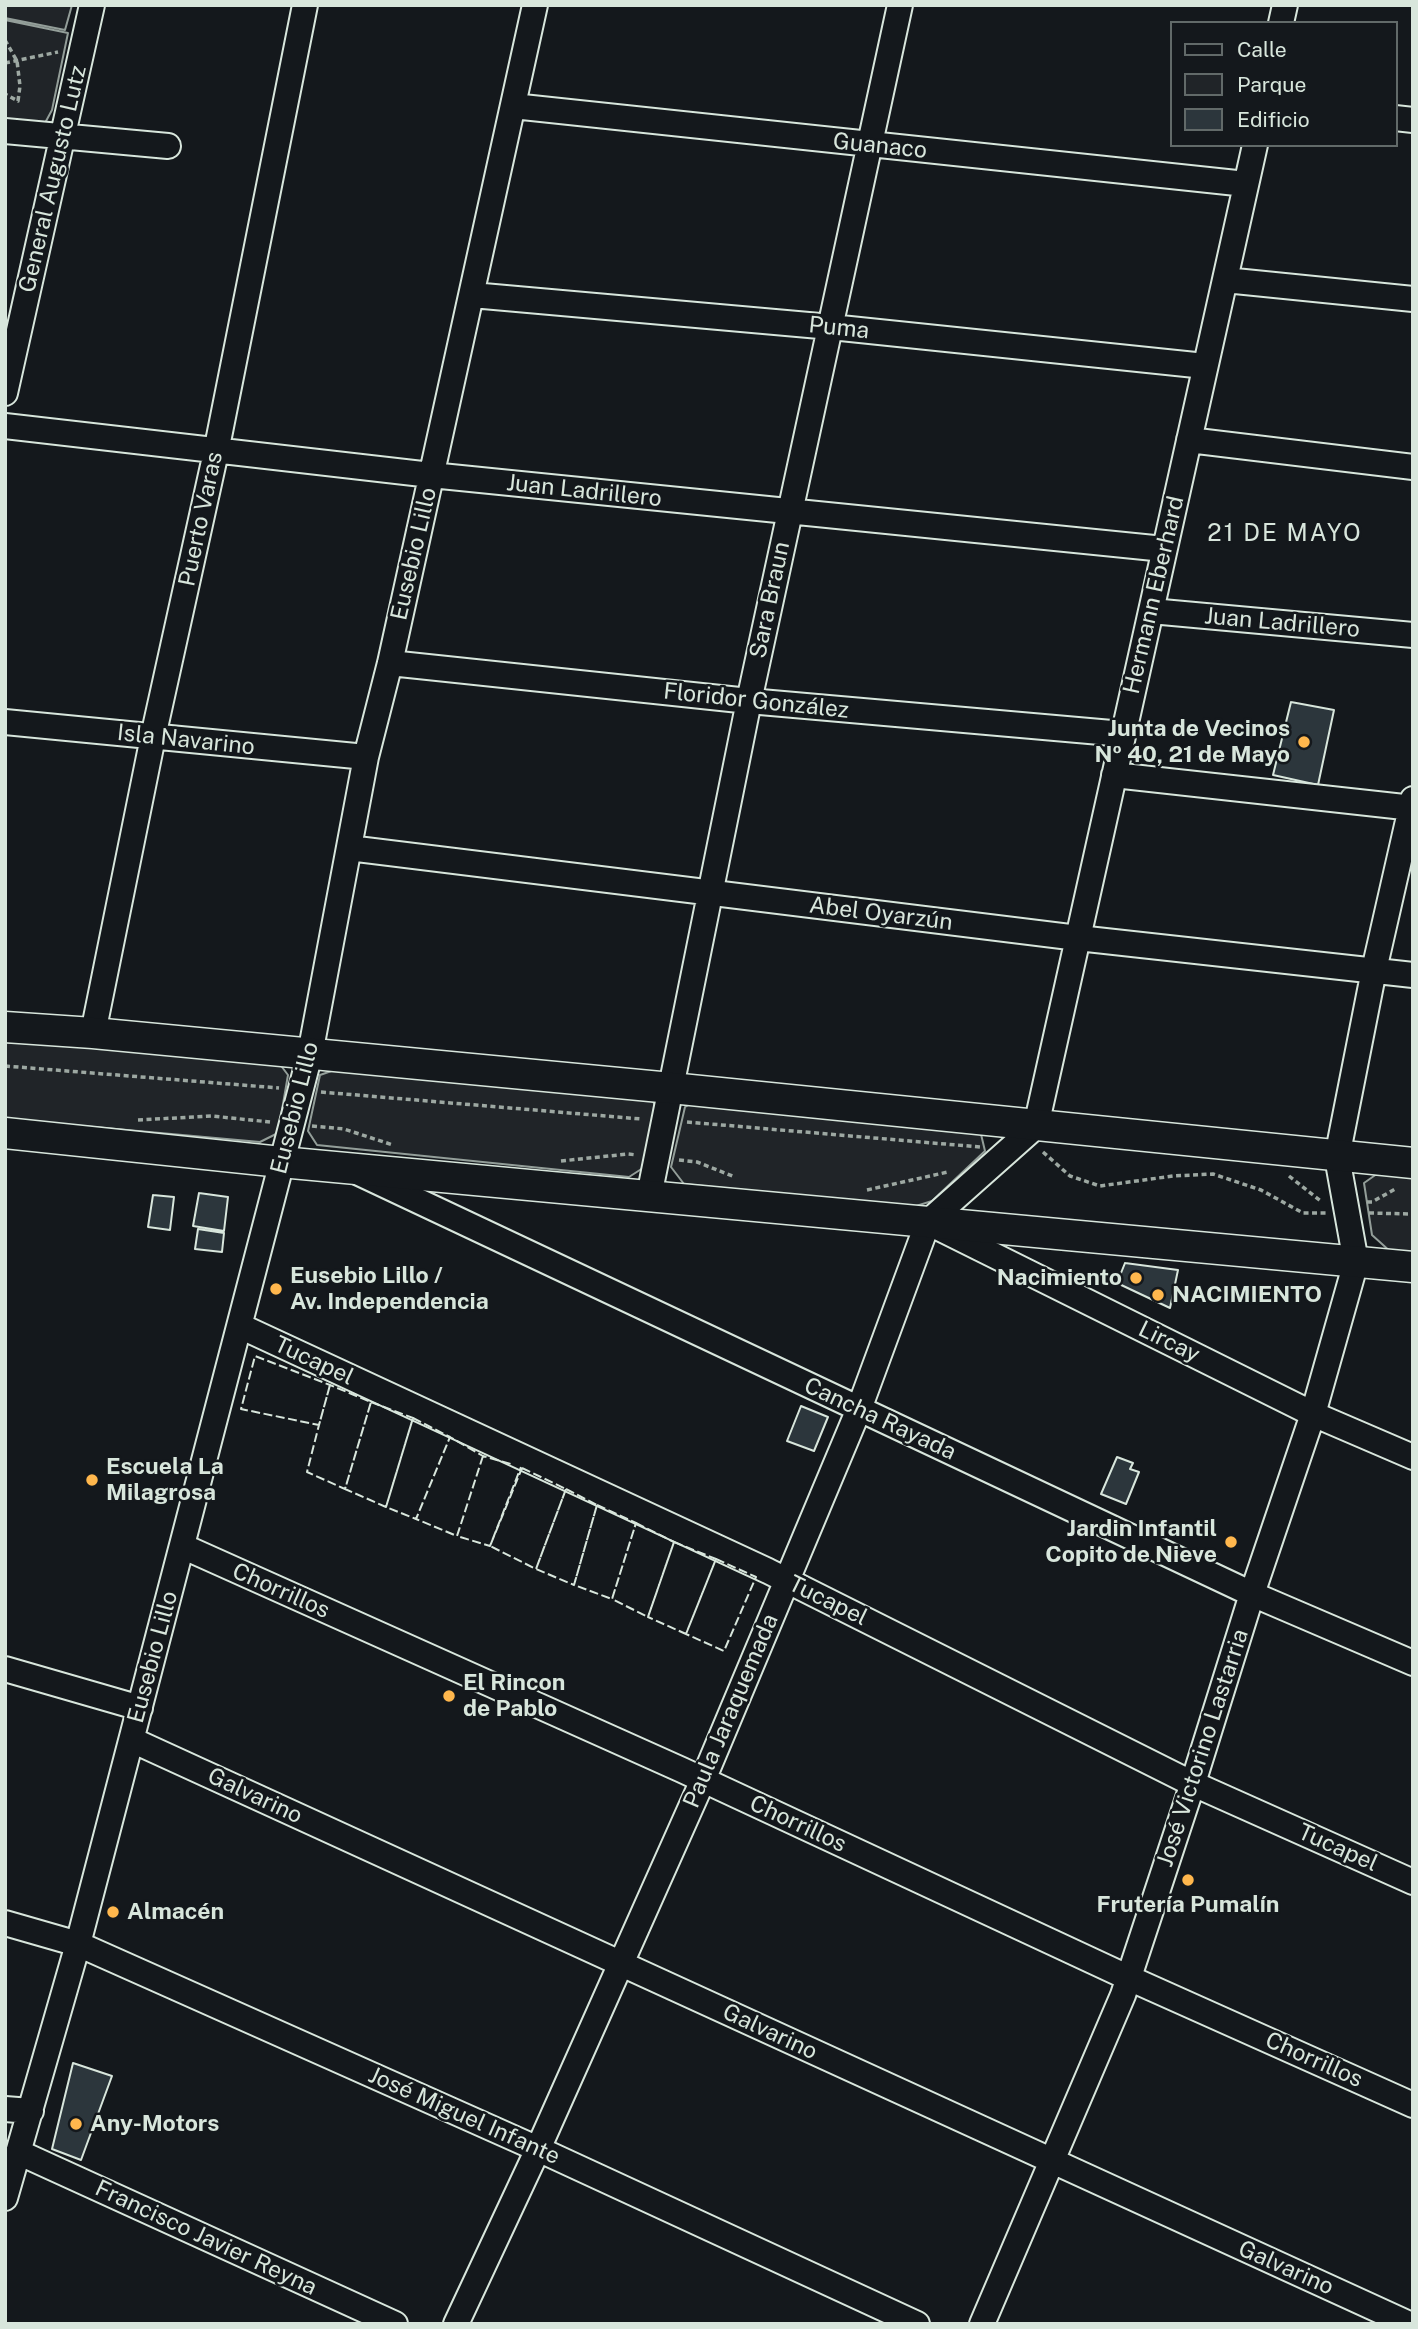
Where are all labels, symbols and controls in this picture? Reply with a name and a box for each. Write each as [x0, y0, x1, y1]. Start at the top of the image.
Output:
legend [1170, 21, 1397, 147]
text: Calle [1237, 37, 1287, 62]
street label: General Augusto Lutz [13, 63, 93, 295]
text: Parque [1237, 72, 1306, 97]
text: Edificio [1237, 107, 1310, 132]
street label: Guanaco [832, 127, 928, 165]
street label: Puma [807, 311, 871, 345]
street label: Puerto Varas [173, 449, 229, 589]
street label: Juan Ladrillero [505, 469, 663, 513]
street label: Eusebio Lillo [385, 485, 443, 623]
street label: Hermann Eberhard [1118, 493, 1190, 697]
district label: 21 DE MAYO [1209, 520, 1361, 548]
street label: Sara Braun [744, 539, 796, 661]
street label: Juan Ladrillero [1203, 602, 1361, 644]
street label: Floridor González [662, 678, 850, 724]
place label: Junta de Vecinos Nº 40, 21 de Mayo [1095, 715, 1290, 769]
street label: Isla Navarino [116, 719, 256, 761]
marker: Junta de Vecinos Nº 40, 21 de Mayo [1296, 734, 1312, 750]
street label: Abel Oyarzún [808, 892, 954, 936]
street label: Eusebio Lillo [265, 1039, 325, 1177]
place label: Eusebio Lillo / Av. Independencia [290, 1262, 489, 1316]
place label: Nacimiento [997, 1264, 1122, 1292]
marker: Nacimiento [1128, 1270, 1144, 1286]
marker: Eusebio Lillo / Av. Independencia [268, 1281, 284, 1297]
place label: NACIMIENTO [1172, 1281, 1322, 1309]
marker: NACIMIENTO [1150, 1287, 1166, 1303]
street label: Lircay [1134, 1315, 1204, 1369]
street label: Tucapel [270, 1331, 358, 1391]
street label: Cancha Rayada [800, 1372, 960, 1466]
place label: Escuela La Milagrosa [106, 1453, 224, 1507]
marker: Escuela La Milagrosa [84, 1472, 100, 1488]
place label: Jardin Infantil Copito de Nieve [1045, 1515, 1217, 1569]
marker: Jardin Infantil Copito de Nieve [1223, 1534, 1239, 1550]
street label: Chorrillos [228, 1557, 334, 1625]
street label: Tucapel [784, 1570, 872, 1632]
street label: Eusebio Lillo [122, 1588, 184, 1726]
street label: Paula Jaraquemada [678, 1610, 784, 1812]
street label: José Victorino Lastarria [1151, 1626, 1255, 1870]
place label: El Rincon de Pablo [463, 1669, 565, 1723]
marker: El Rincon de Pablo [441, 1688, 457, 1704]
street label: Galvarino [203, 1762, 307, 1830]
street label: Chorrillos [745, 1790, 851, 1858]
street label: Tucapel [1294, 1818, 1382, 1878]
marker: Frutería Pumalín [1180, 1872, 1196, 1888]
place label: Frutería Pumalín [1096, 1891, 1280, 1919]
place label: Almacén [127, 1898, 224, 1926]
marker: Almacén [105, 1904, 121, 1920]
street label: Galvarino [718, 1998, 822, 2066]
street label: Chorrillos [1261, 2026, 1367, 2094]
street label: José Miguel Infante [364, 2061, 564, 2171]
place label: Any-Motors [90, 2110, 219, 2138]
marker: Any-Motors [68, 2116, 84, 2132]
street label: Francisco Javier Reyna [91, 2174, 321, 2302]
street label: Galvarino [1234, 2235, 1338, 2301]

